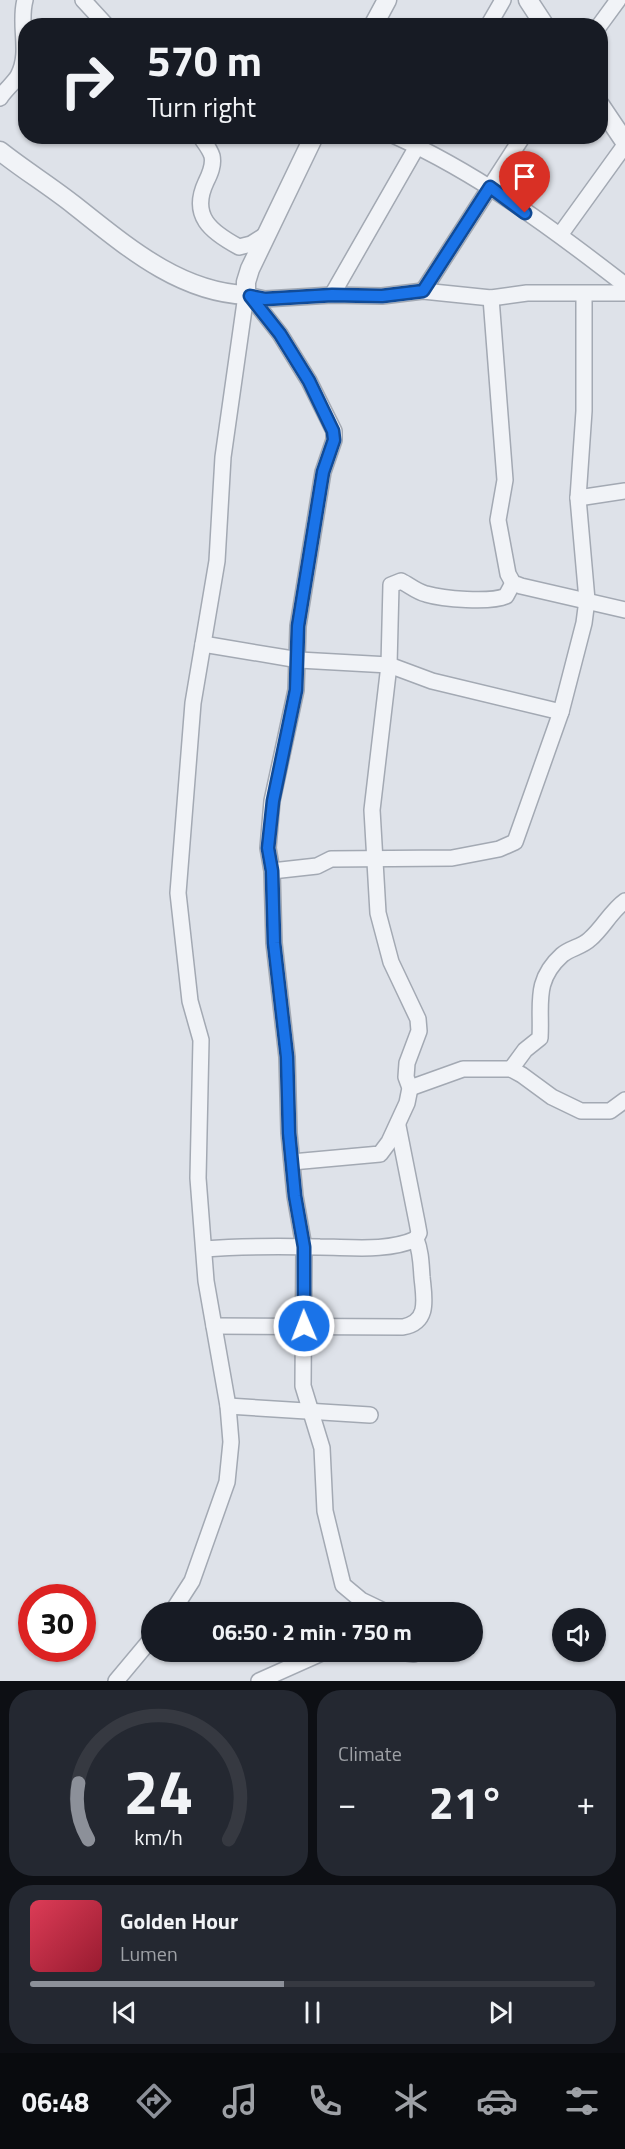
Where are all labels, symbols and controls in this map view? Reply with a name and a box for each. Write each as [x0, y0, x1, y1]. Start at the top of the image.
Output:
text: 570 m [147, 28, 262, 92]
icon: right [48, 42, 126, 120]
text: Turn right [147, 86, 256, 127]
pin [499, 151, 550, 213]
icon: arrive [508, 160, 541, 193]
position arrow [272, 1294, 336, 1358]
speed limit sign: 30 [18, 1584, 96, 1662]
map controls [552, 1608, 606, 1662]
button: sound [552, 1608, 606, 1662]
text: 06:50 · 2 min · 750 m [212, 1615, 412, 1649]
text: Climate [338, 1738, 402, 1769]
text: 24 [124, 1743, 193, 1838]
text: 21° [429, 1768, 504, 1836]
text: − [338, 1778, 356, 1828]
text: + [577, 1778, 595, 1828]
text: km/h [134, 1821, 183, 1853]
text: Golden Hour [120, 1904, 238, 1938]
text: Lumen [120, 1938, 178, 1969]
icon: previous [108, 1996, 141, 2029]
icon: pause [296, 1996, 329, 2029]
icon: next [484, 1996, 517, 2029]
icon: directions [133, 2080, 175, 2122]
icon: music [219, 2080, 261, 2122]
icon: phone [304, 2080, 346, 2122]
icon: climate [390, 2080, 432, 2122]
icon: car [476, 2080, 518, 2122]
icon: filters [561, 2080, 603, 2122]
text: 06:48 [22, 2081, 89, 2122]

